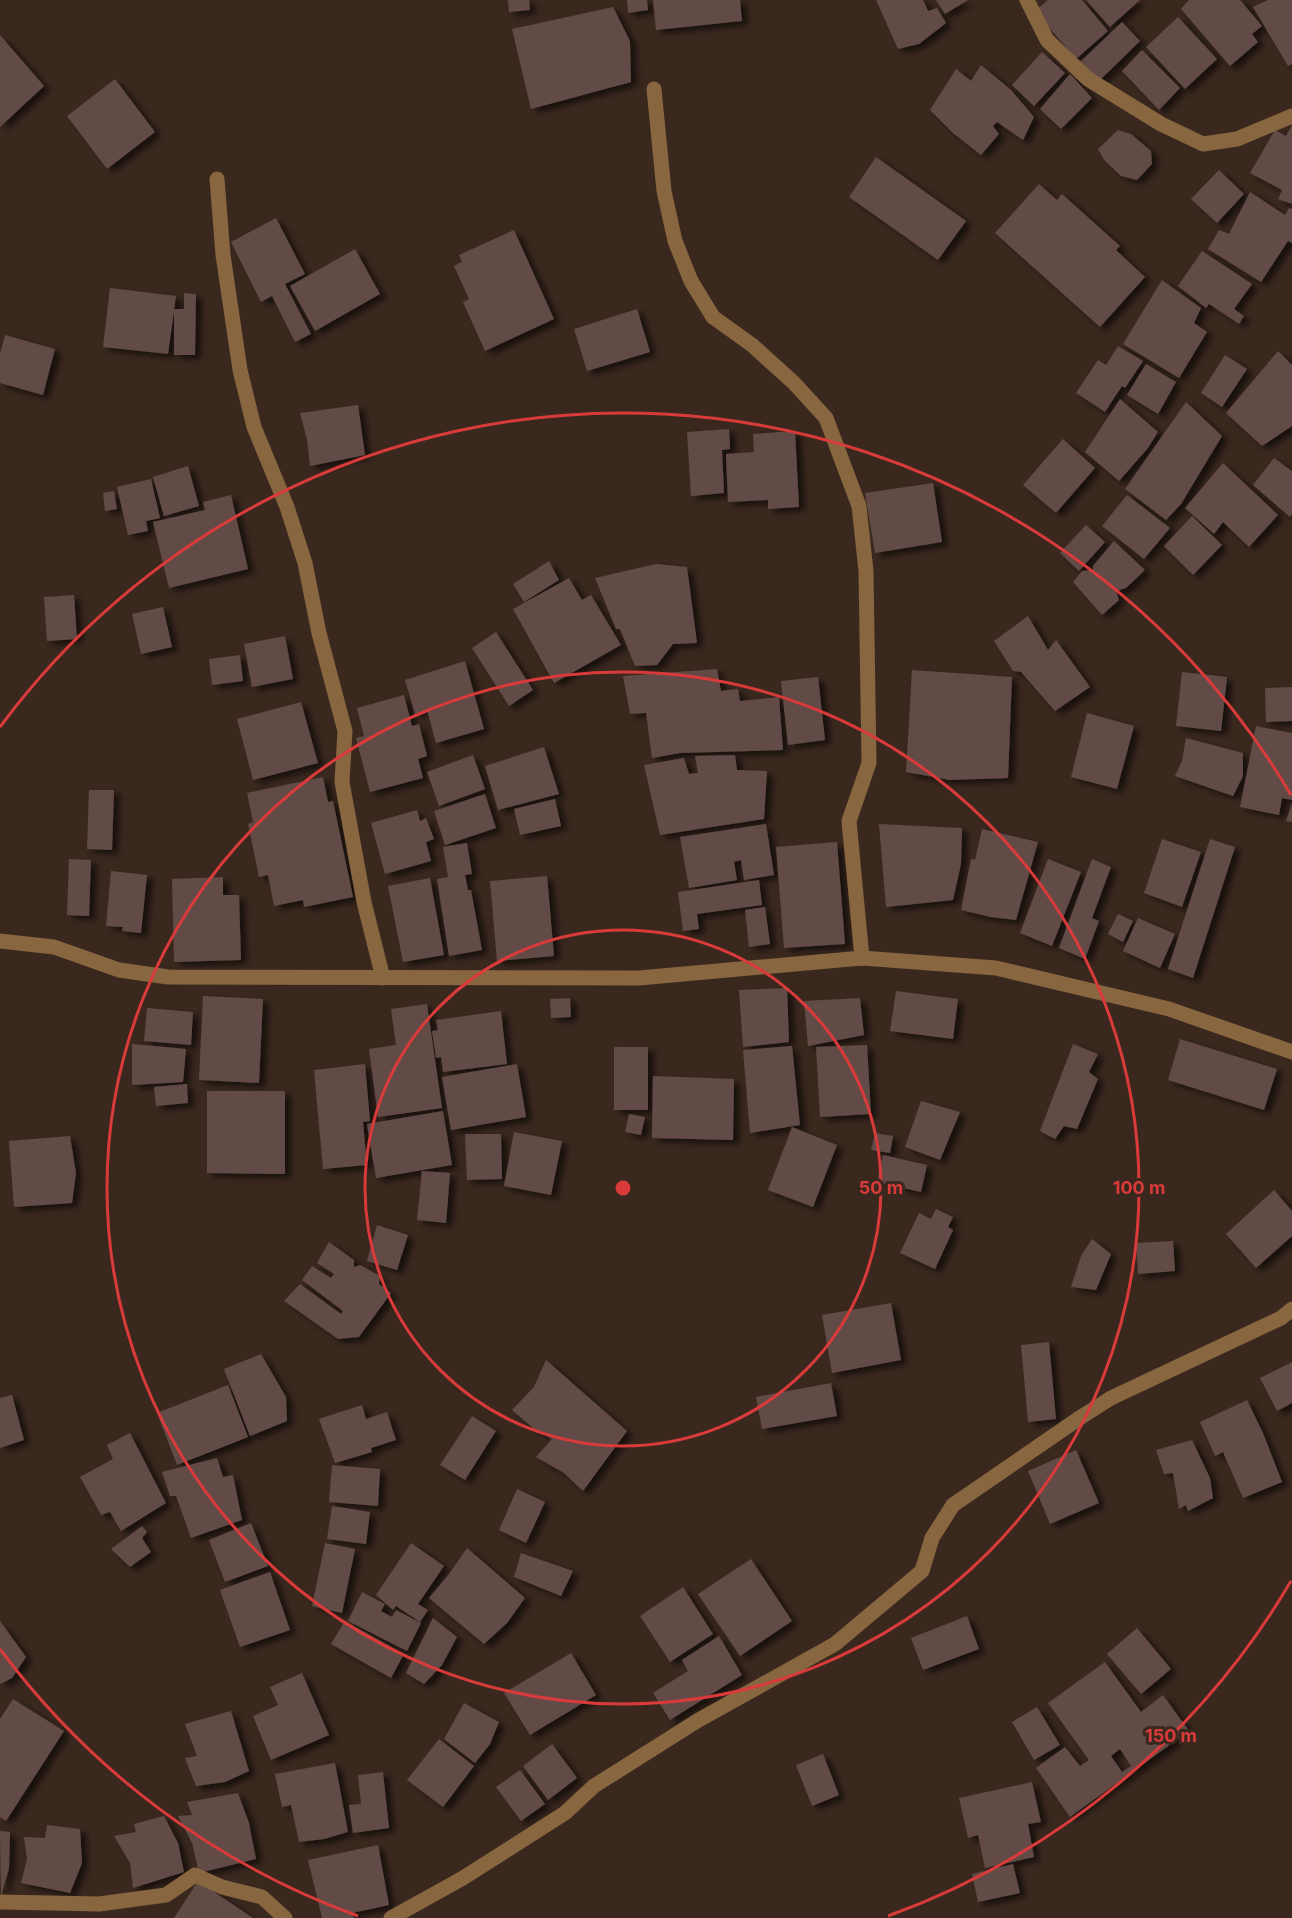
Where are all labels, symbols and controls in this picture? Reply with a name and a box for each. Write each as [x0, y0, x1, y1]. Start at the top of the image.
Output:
text: 50 m [859, 1177, 903, 1198]
text: 100 m [1113, 1177, 1165, 1198]
centre of rings [613, 1178, 633, 1198]
text: 150 m [1145, 1725, 1197, 1746]

